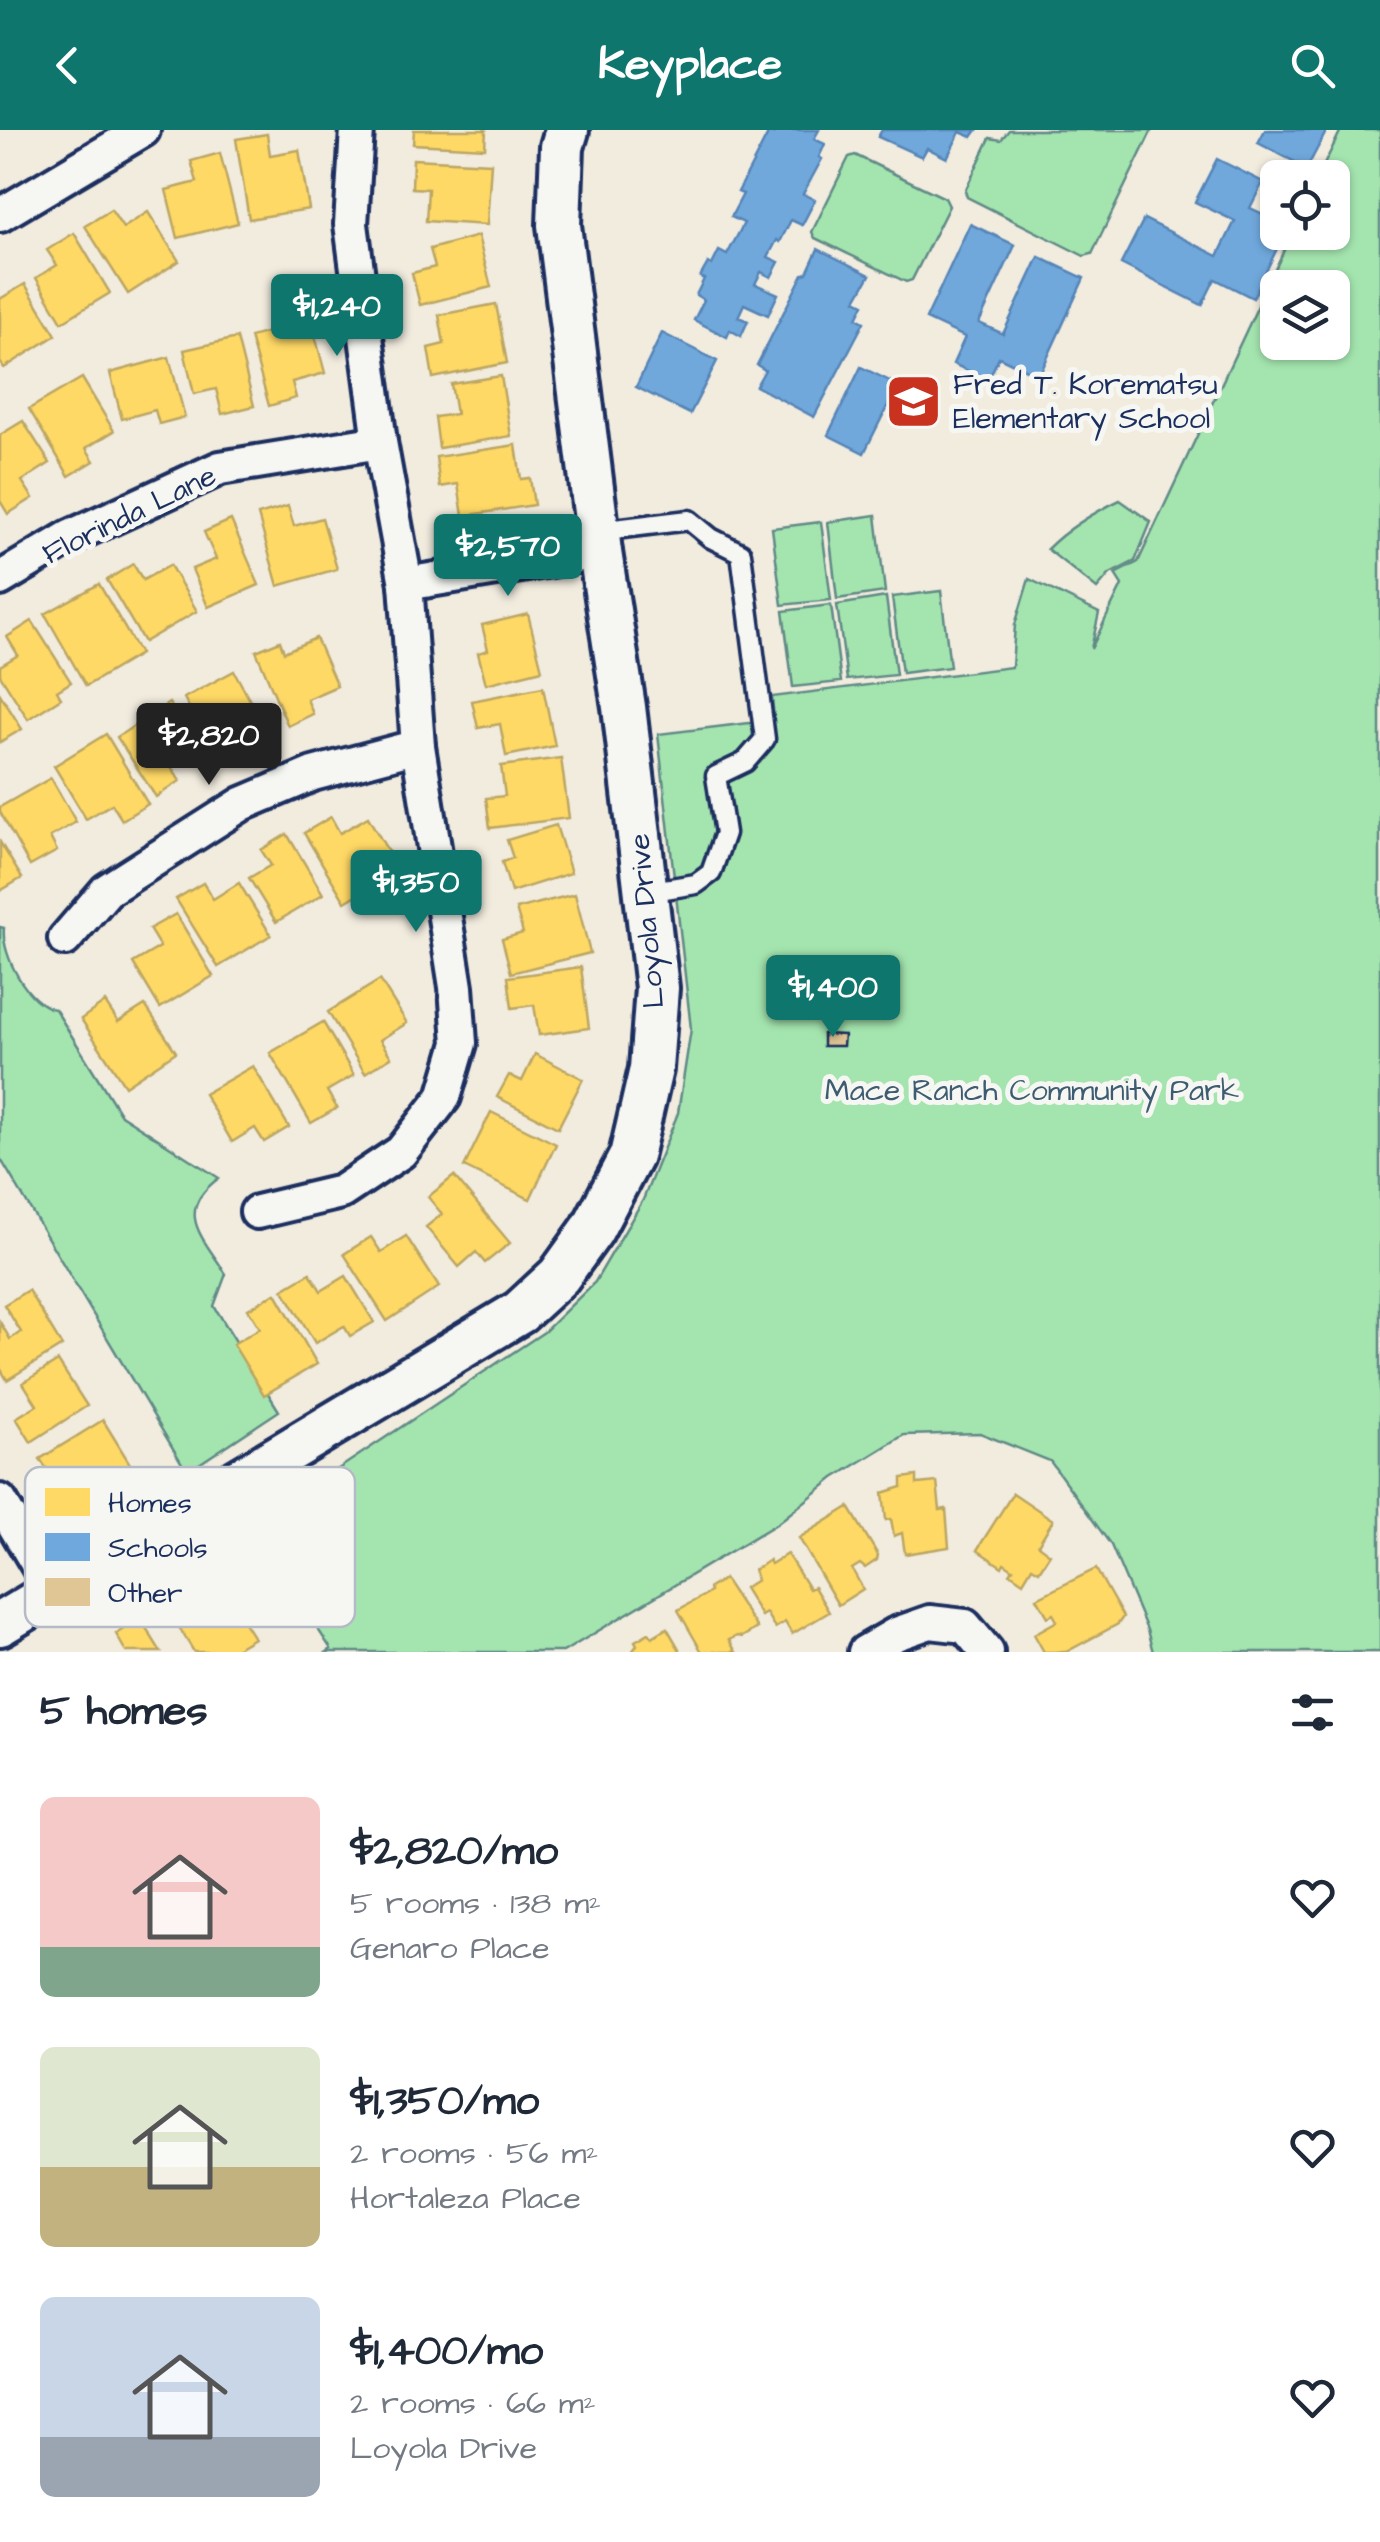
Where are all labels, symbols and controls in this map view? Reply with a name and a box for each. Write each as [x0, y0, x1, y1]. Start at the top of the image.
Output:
text: Keyplace [598, 34, 782, 96]
icon: back [40, 38, 95, 93]
icon: search [1285, 38, 1340, 93]
map controls [1260, 160, 1350, 360]
button: locate [1260, 160, 1350, 250]
button: layers [1260, 270, 1350, 360]
pin: $1,240 [256, 274, 418, 359]
text: $1,240 [293, 284, 381, 329]
place label: Fred T. Korematsu Elementary School [953, 364, 1218, 441]
school or university icon: Fred T. Korematsu Elementary School [884, 371, 944, 431]
street label: Florinda Lane [36, 455, 223, 575]
pin: $2,570 [427, 514, 589, 599]
text: $2,570 [456, 524, 560, 569]
pin: $2,820 [128, 703, 290, 788]
text: $2,820 [158, 713, 260, 758]
street label: Loyola Drive [618, 832, 677, 1010]
pin: $1,350 [335, 850, 497, 935]
text: $1,350 [373, 860, 459, 905]
pin: $1,400 [752, 955, 914, 1040]
text: $1,400 [788, 965, 878, 1010]
park label: Mace Ranch Community Park [825, 1070, 1239, 1113]
legend [25, 1467, 355, 1627]
text: Homes [108, 1484, 192, 1523]
text: Schools [108, 1529, 208, 1568]
text: Other [108, 1574, 183, 1613]
text: 5 homes [40, 1683, 207, 1741]
icon: filters [1285, 1685, 1340, 1740]
text: $2,820/mo [350, 1823, 558, 1881]
icon: home [120, 1837, 240, 1957]
icon: heart [1285, 1870, 1340, 1925]
text: 5 rooms · 138 m² [350, 1881, 601, 1926]
text: Genaro Place [350, 1926, 550, 1971]
text: $1,350/mo [350, 2073, 539, 2131]
icon: home [120, 2087, 240, 2207]
icon: heart [1285, 2120, 1340, 2175]
text: 2 rooms · 56 m² [350, 2131, 598, 2176]
text: Hortaleza Place [350, 2176, 581, 2221]
text: $1,400/mo [350, 2323, 543, 2381]
icon: home [120, 2337, 240, 2457]
icon: heart [1285, 2370, 1340, 2425]
text: 2 rooms · 66 m² [350, 2381, 596, 2426]
text: Loyola Drive [350, 2426, 537, 2471]

